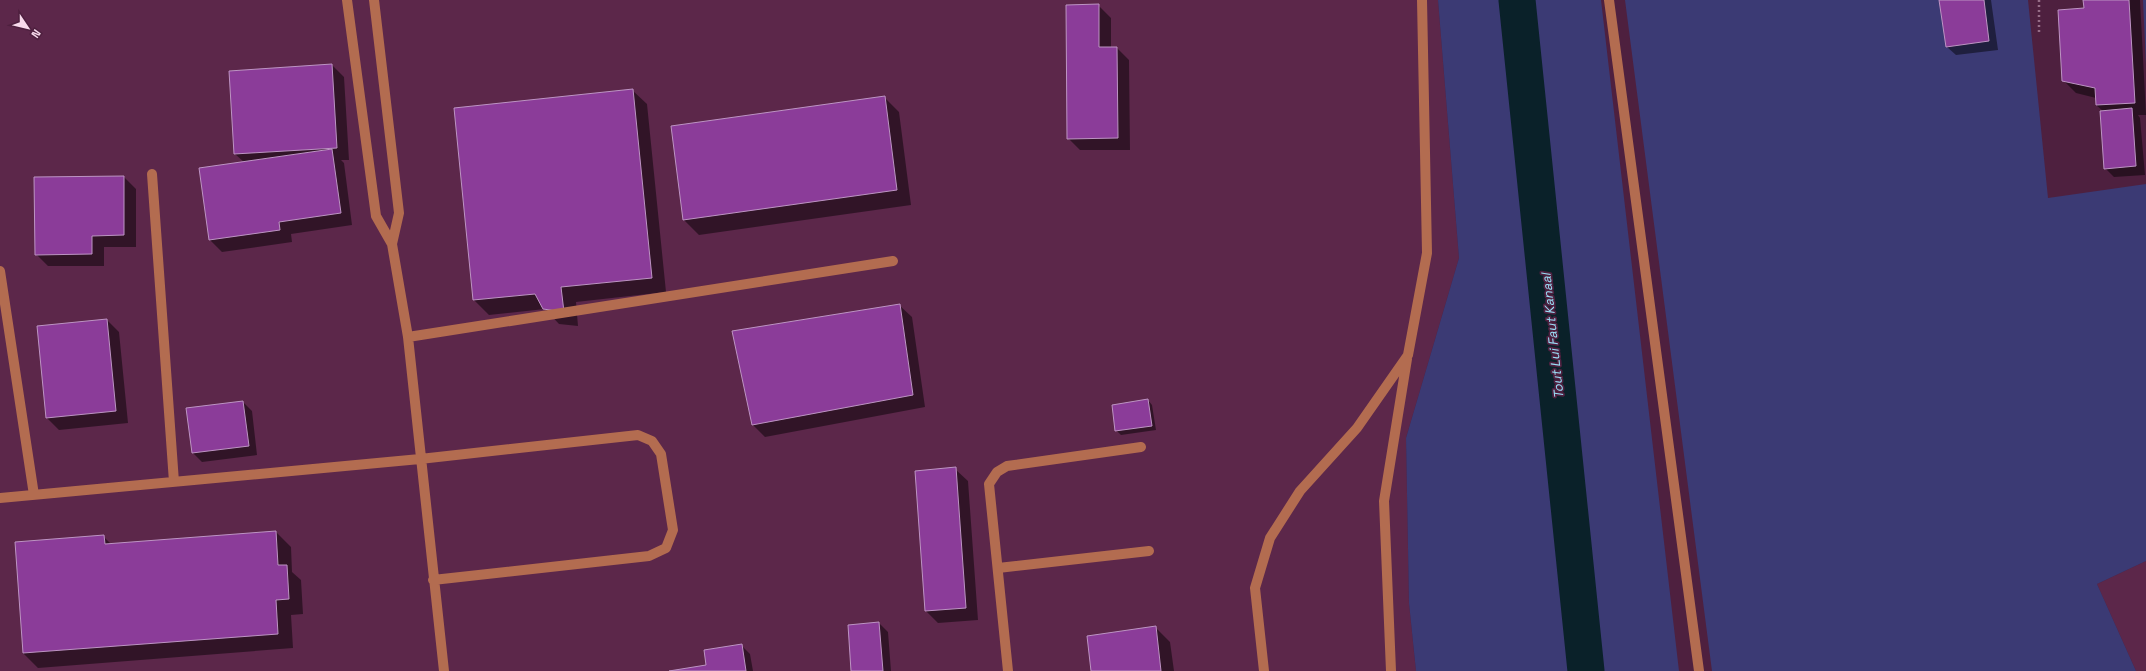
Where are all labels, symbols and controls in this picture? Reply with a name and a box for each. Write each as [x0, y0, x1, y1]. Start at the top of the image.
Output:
north arrow [8, 8, 48, 48]
text: N [28, 27, 44, 41]
water label: Tout Lui Faut Kanaal [1537, 271, 1568, 400]

